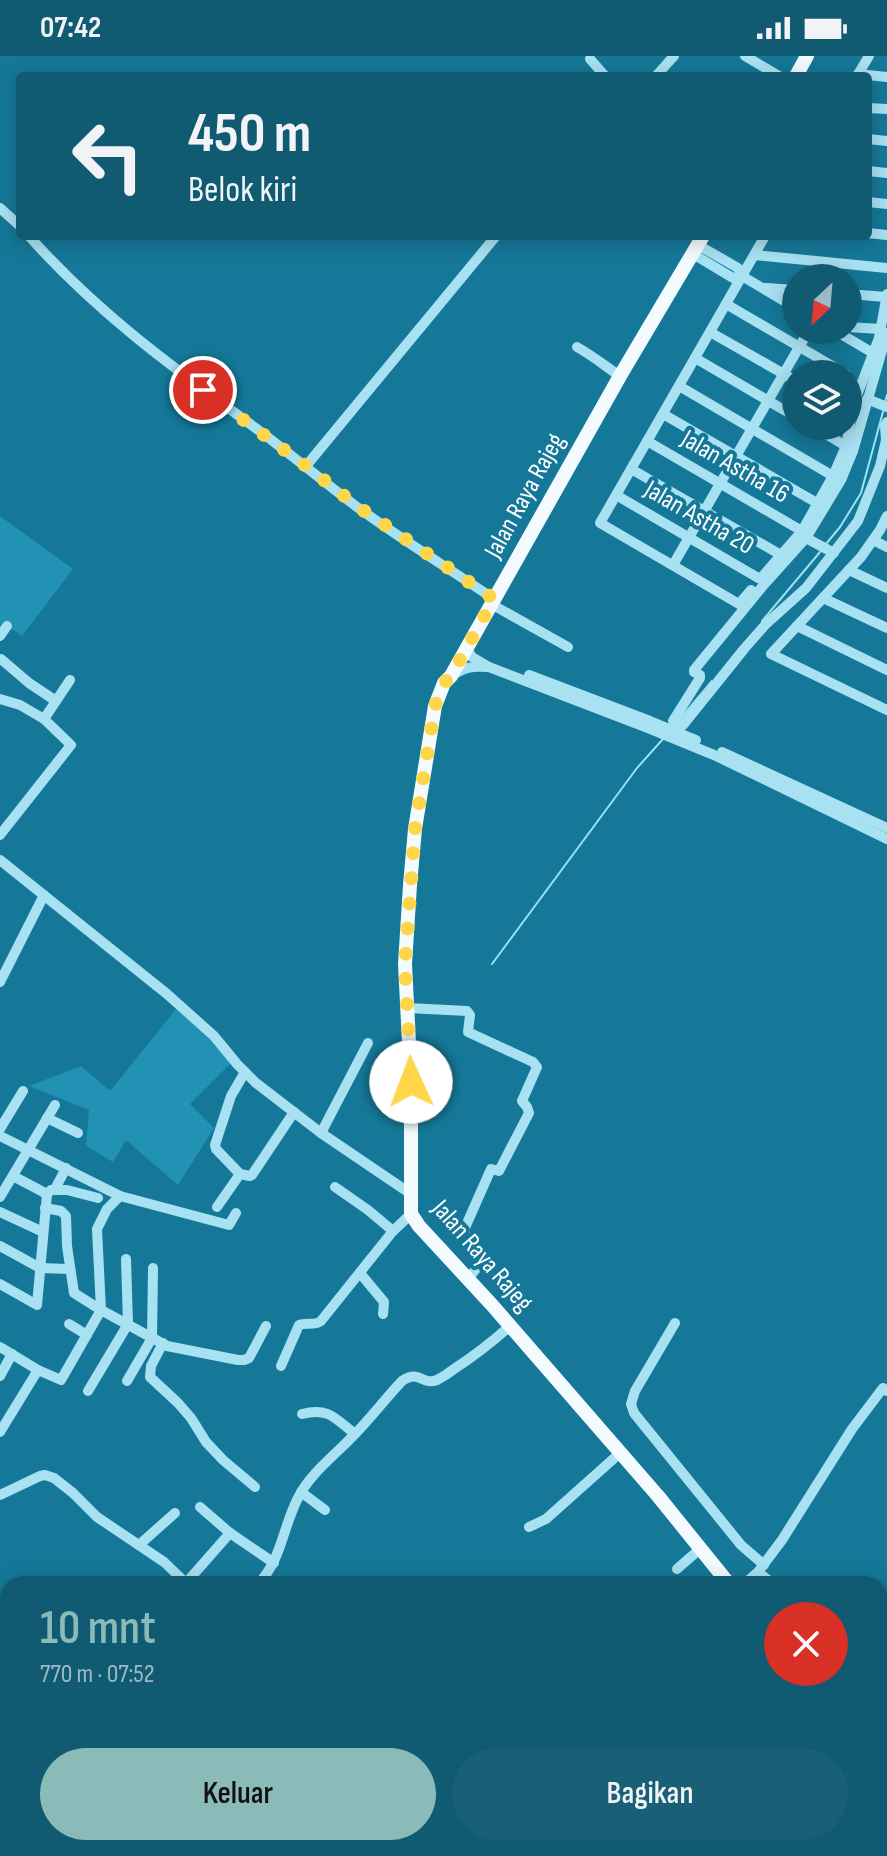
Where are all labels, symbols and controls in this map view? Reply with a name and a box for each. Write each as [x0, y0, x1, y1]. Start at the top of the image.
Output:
text: 07:42 [40, 10, 101, 46]
text: 450 m [188, 101, 311, 168]
icon: left [56, 104, 160, 208]
text: Belok kiri [188, 169, 297, 212]
north arrow [782, 264, 862, 344]
map controls [782, 264, 862, 440]
pin [169, 356, 237, 424]
button: layers [782, 360, 862, 440]
icon: arrive [181, 368, 225, 412]
street label: Jalan Astha 16 [675, 423, 795, 510]
street label: Jalan Raya Rajeg [478, 428, 572, 565]
street label: Jalan Astha 20 [638, 474, 759, 562]
position arrow [369, 1040, 453, 1124]
street label: Jalan Raya Rajeg [424, 1193, 539, 1318]
text: 10 mnt [40, 1600, 156, 1657]
button: close [764, 1602, 848, 1686]
text: 770 m · 07:52 [40, 1659, 154, 1690]
button: Keluar [40, 1748, 436, 1840]
button: Bagikan [452, 1748, 848, 1840]

